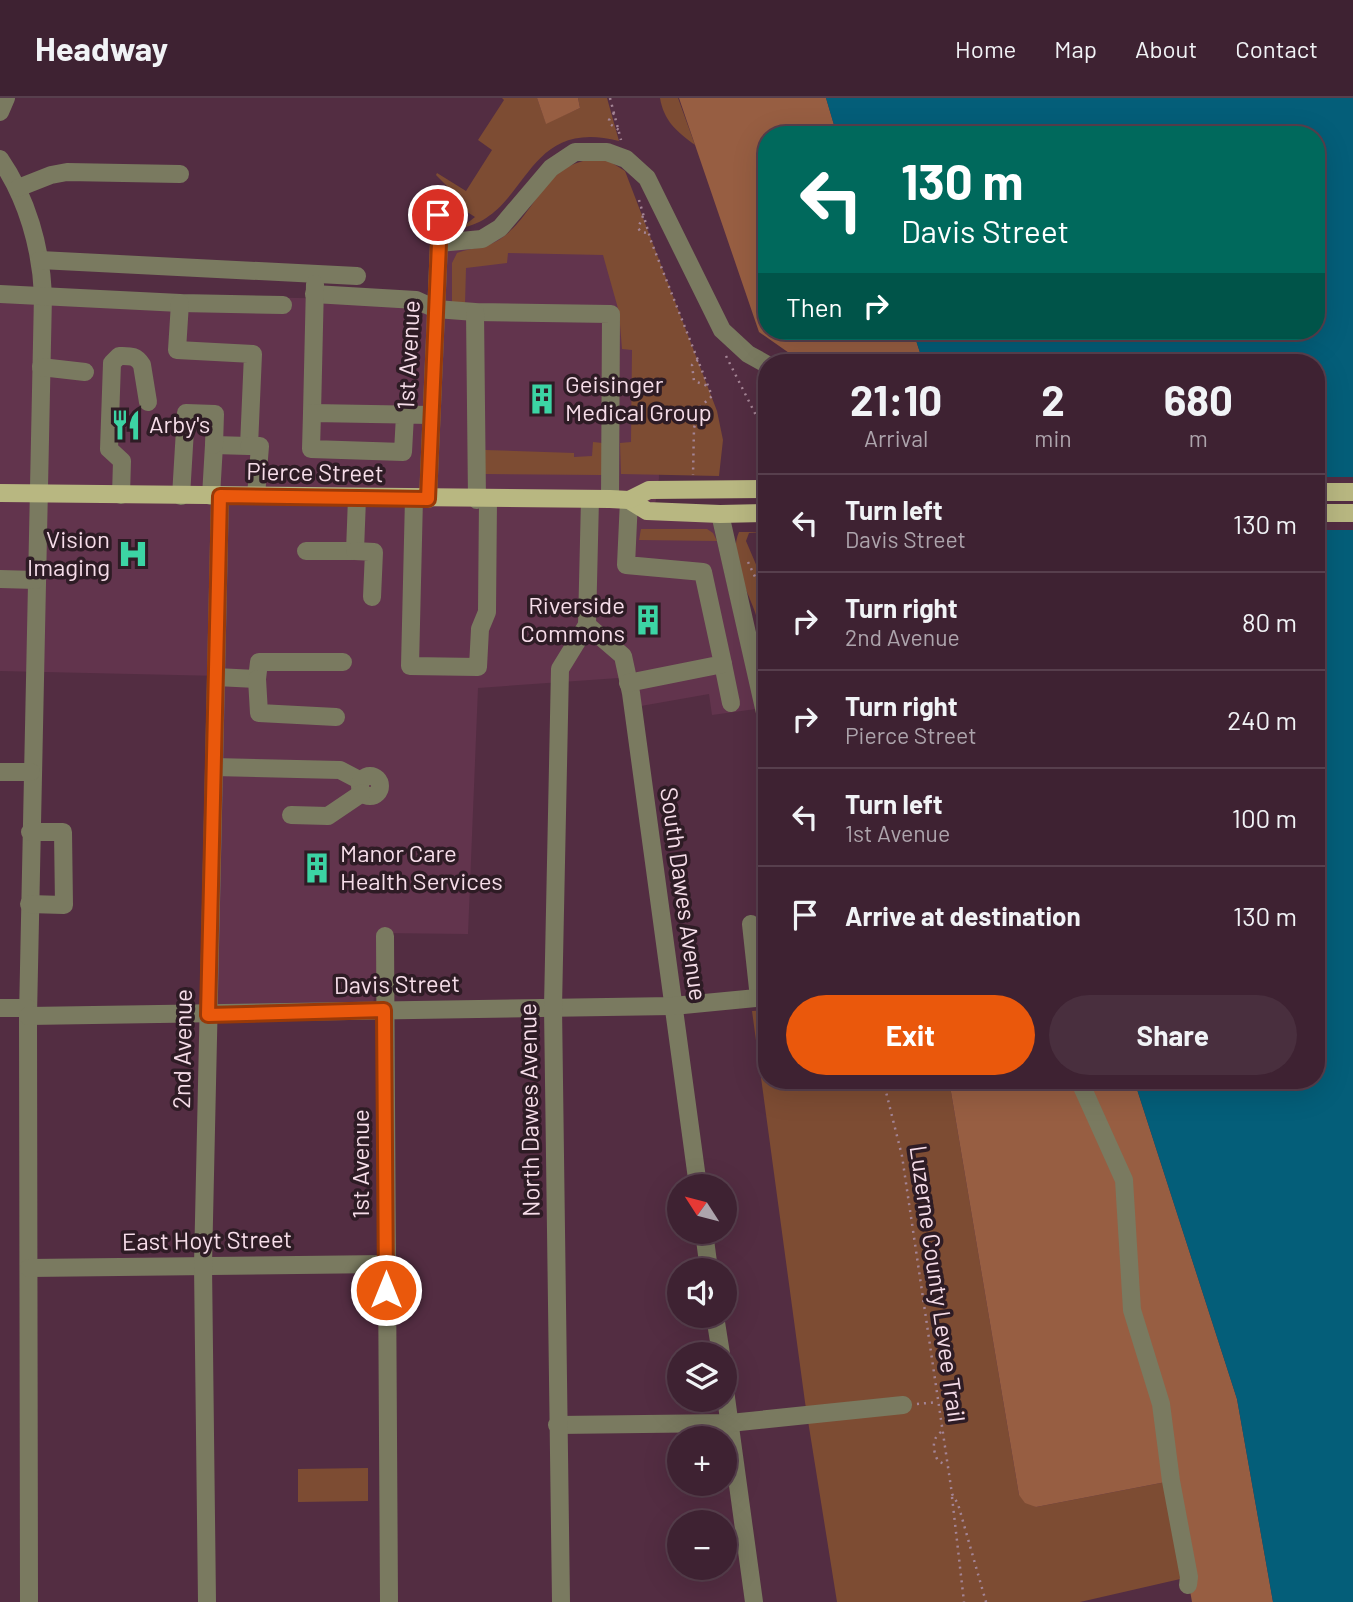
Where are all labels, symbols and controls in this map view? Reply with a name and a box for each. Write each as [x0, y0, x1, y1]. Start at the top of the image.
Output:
text: Headway [35, 28, 168, 68]
text: Home [955, 34, 1016, 63]
text: Map [1054, 34, 1097, 63]
text: About [1135, 34, 1197, 63]
text: Contact [1235, 34, 1318, 63]
text: 130 m [901, 151, 1023, 210]
icon: left [786, 154, 877, 245]
pin [408, 185, 468, 245]
icon: arrive [419, 196, 457, 234]
text: Davis Street [901, 211, 1069, 249]
icon: right [857, 287, 895, 325]
text: Then [786, 291, 843, 322]
street label: 1st Avenue [390, 299, 425, 410]
place label: Geisinger Medical Group [565, 369, 712, 426]
text: 21:10 [850, 374, 942, 424]
text: 2 [1041, 374, 1065, 424]
text: 680 [1164, 374, 1233, 424]
building icon: Geisinger Medical Group [525, 382, 559, 416]
restaurant icon: Arby's [109, 408, 143, 442]
place label: Arby's [149, 409, 210, 438]
text: Arrival [864, 424, 928, 452]
text: min [1034, 424, 1072, 452]
text: m [1189, 424, 1208, 452]
street label: Pierce Street [246, 456, 384, 487]
text: Turn left [845, 494, 943, 525]
icon: left [786, 504, 824, 542]
text: 130 m [1233, 508, 1297, 539]
place label: Vision Imaging [27, 524, 110, 581]
text: Davis Street [845, 525, 966, 553]
hospital icon: Vision Imaging [116, 537, 150, 571]
place label: Riverside Commons [520, 590, 625, 647]
text: Turn right [845, 592, 958, 623]
icon: right [786, 602, 824, 640]
building icon: Riverside Commons [631, 603, 665, 637]
text: 80 m [1242, 606, 1297, 637]
text: 2nd Avenue [845, 623, 960, 651]
text: Turn right [845, 690, 958, 721]
icon: right [786, 700, 824, 738]
text: 240 m [1227, 704, 1297, 735]
text: Pierce Street [845, 721, 977, 749]
street label: South Dawes Avenue [655, 785, 714, 1002]
text: Turn left [845, 788, 943, 819]
icon: left [786, 798, 824, 836]
text: 100 m [1232, 802, 1297, 833]
text: 1st Avenue [845, 819, 950, 847]
place label: Manor Care Health Services [340, 838, 503, 895]
building icon: Manor Care Health Services [300, 851, 334, 885]
icon: arrive [786, 896, 824, 934]
text: Arrive at destination [845, 900, 1081, 931]
text: 130 m [1233, 900, 1297, 931]
street label: Davis Street [334, 968, 460, 999]
street label: 2nd Avenue [166, 989, 197, 1109]
button: Exit [786, 995, 1035, 1075]
button: Share [1049, 995, 1297, 1075]
street label: North Dawes Avenue [512, 1003, 545, 1217]
street label: 1st Avenue [345, 1109, 374, 1219]
street label: Luzerne County Levee Trail [905, 1143, 972, 1424]
north arrow [667, 1174, 737, 1244]
map controls [667, 1174, 737, 1580]
street label: East Hoyt Street [122, 1224, 292, 1255]
position arrow [349, 1253, 423, 1327]
button: sound [667, 1258, 737, 1328]
button: layers [667, 1342, 737, 1412]
button: + [667, 1426, 737, 1496]
button: − [667, 1510, 737, 1580]

